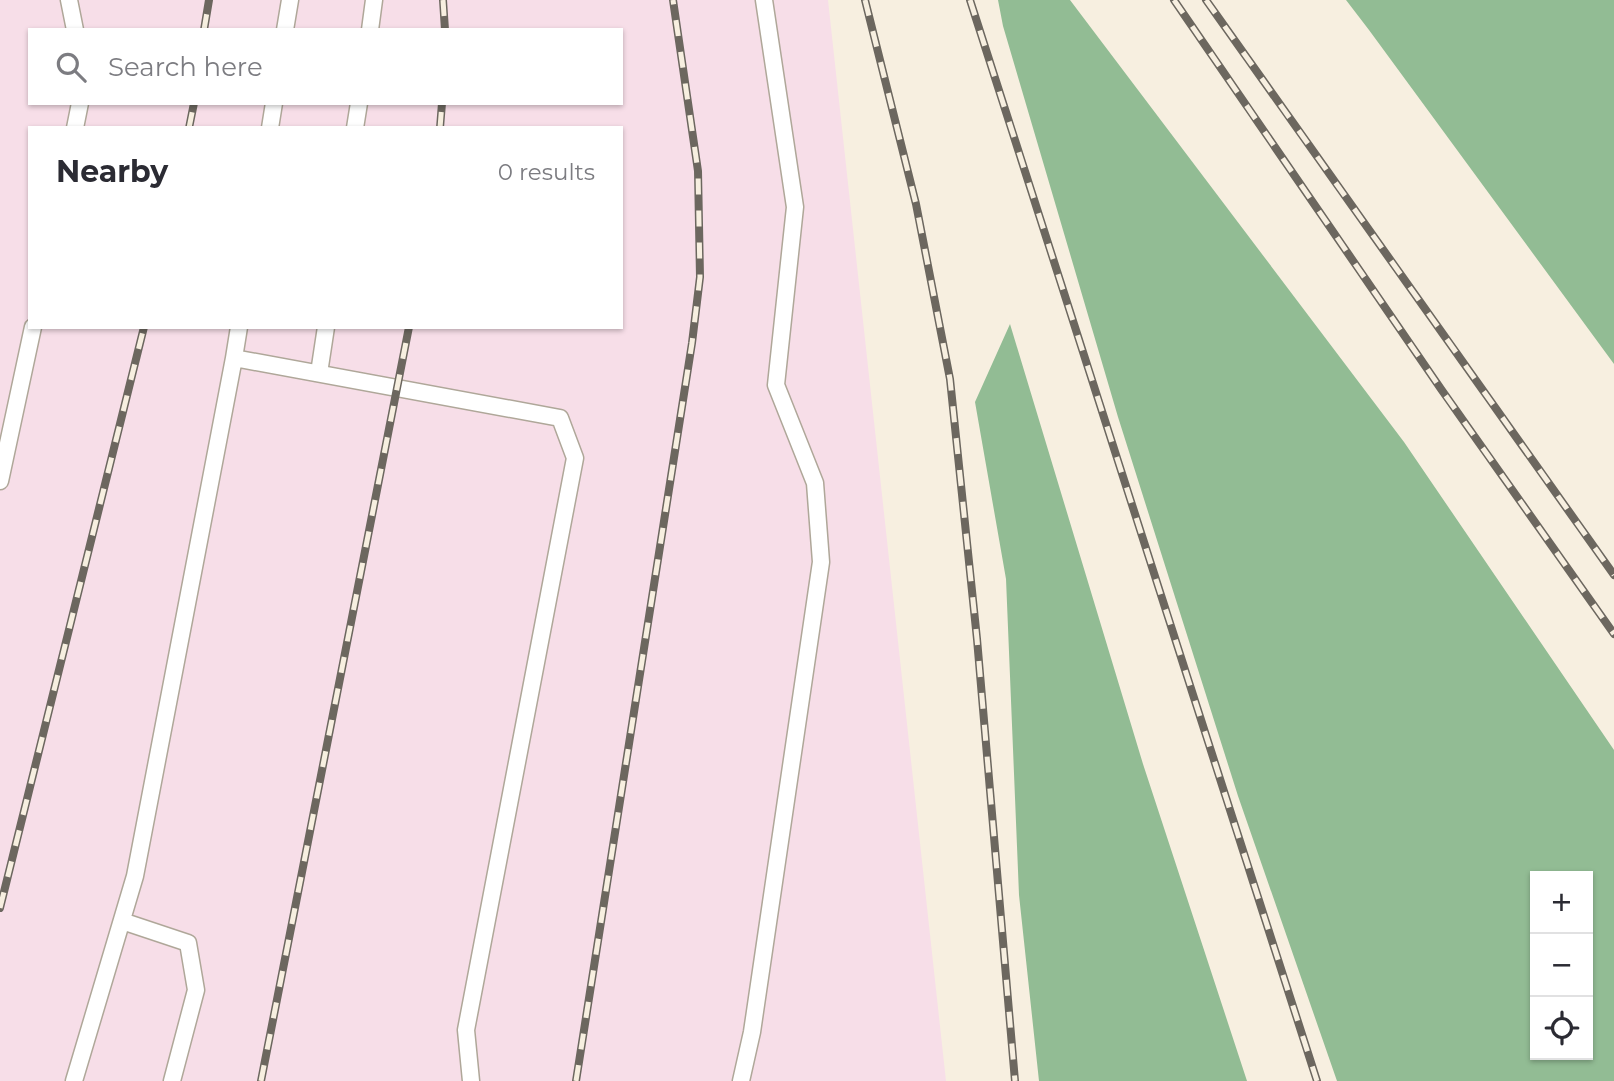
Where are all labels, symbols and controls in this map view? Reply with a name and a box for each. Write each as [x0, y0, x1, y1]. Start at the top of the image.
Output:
search box [28, 28, 623, 105]
icon: search [52, 48, 90, 86]
text: Search here [108, 51, 263, 83]
text: Nearby [56, 153, 168, 190]
text: 0 results [498, 158, 595, 186]
map controls [1530, 871, 1593, 1060]
button: + [1530, 871, 1593, 934]
button: − [1530, 934, 1593, 997]
button: locate [1530, 997, 1593, 1060]

